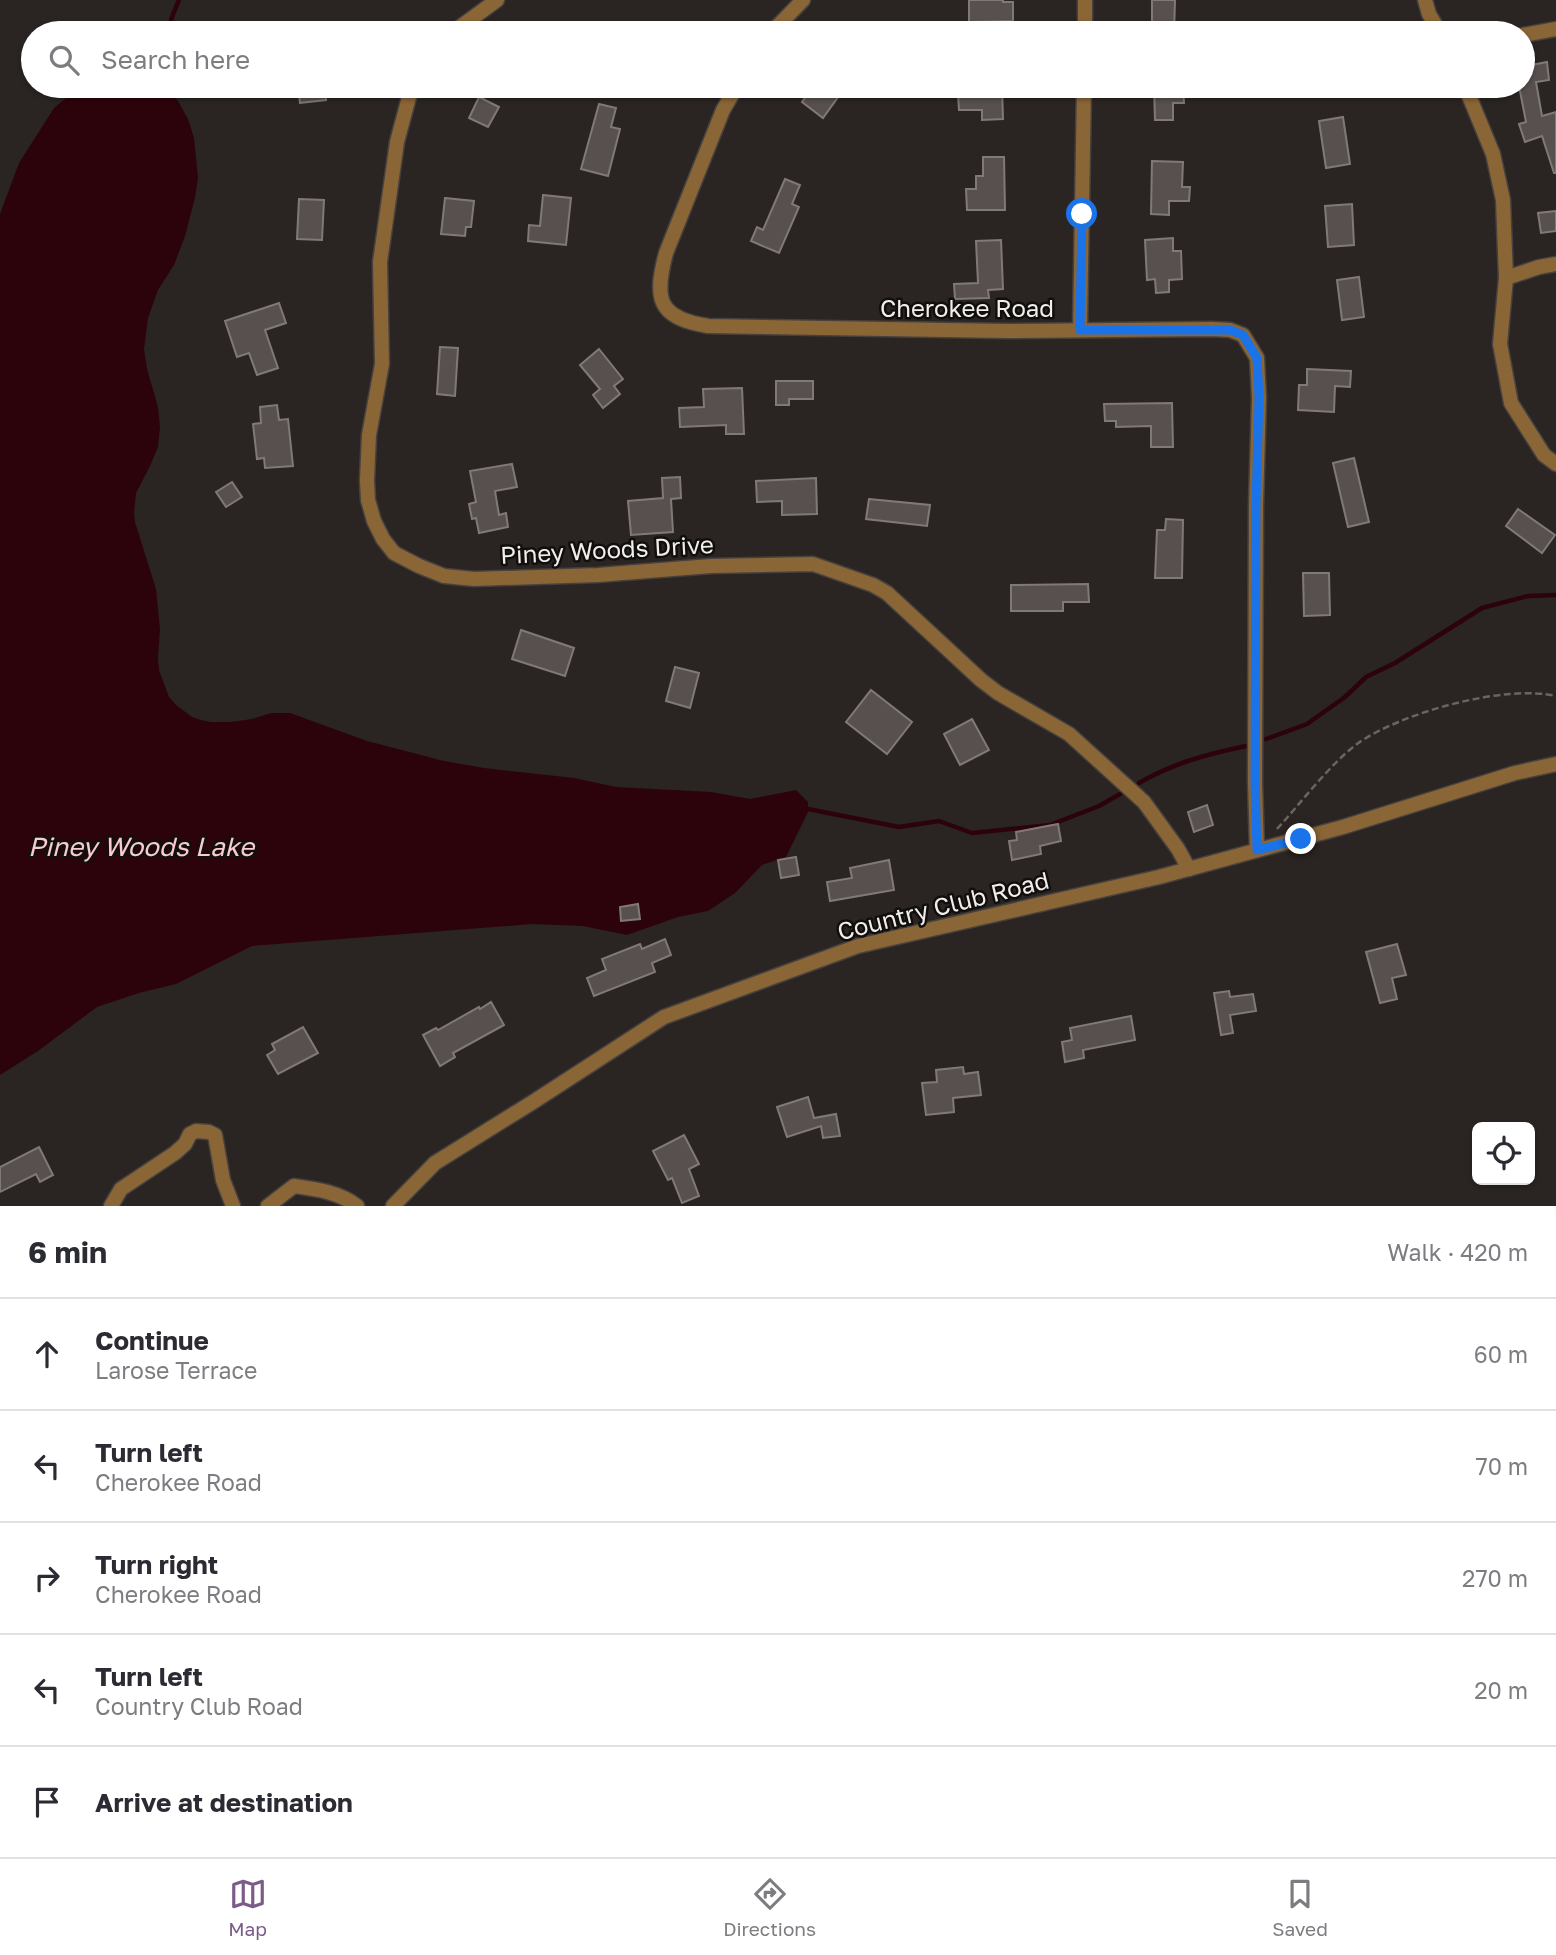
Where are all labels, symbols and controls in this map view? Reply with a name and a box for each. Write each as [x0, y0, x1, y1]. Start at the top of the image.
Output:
search box [21, 21, 1535, 98]
icon: search [45, 41, 83, 79]
text: Search here [101, 44, 250, 75]
route start [1066, 198, 1097, 229]
street label: Cherokee Road [880, 293, 1054, 322]
street label: Piney Woods Drive [500, 529, 714, 569]
route end [1285, 823, 1316, 854]
water label: Piney Woods Lake [28, 831, 256, 862]
street label: Country Club Road [834, 865, 1052, 945]
map controls [1472, 1122, 1535, 1185]
button: locate [1472, 1122, 1535, 1185]
text: 6 min [28, 1234, 107, 1270]
text: Walk · 420 m [1387, 1238, 1528, 1266]
text: Continue [95, 1325, 209, 1356]
icon: ahead [28, 1335, 66, 1373]
text: 60 m [1474, 1340, 1528, 1368]
text: Larose Terrace [95, 1356, 257, 1384]
text: Turn left [95, 1437, 203, 1468]
icon: left [28, 1447, 66, 1485]
text: 70 m [1475, 1452, 1528, 1480]
text: Cherokee Road [95, 1468, 262, 1496]
text: Turn right [95, 1549, 218, 1580]
icon: right [28, 1559, 66, 1597]
text: 270 m [1462, 1564, 1528, 1592]
text: Cherokee Road [95, 1580, 262, 1608]
text: Turn left [95, 1661, 203, 1692]
icon: left [28, 1671, 66, 1709]
text: 20 m [1474, 1676, 1528, 1704]
text: Country Club Road [95, 1692, 303, 1720]
icon: arrive [28, 1783, 66, 1821]
text: Arrive at destination [95, 1787, 353, 1818]
tab: Map [228, 1875, 267, 1940]
tab: Directions [723, 1875, 816, 1940]
tab: Saved [1272, 1875, 1328, 1940]

